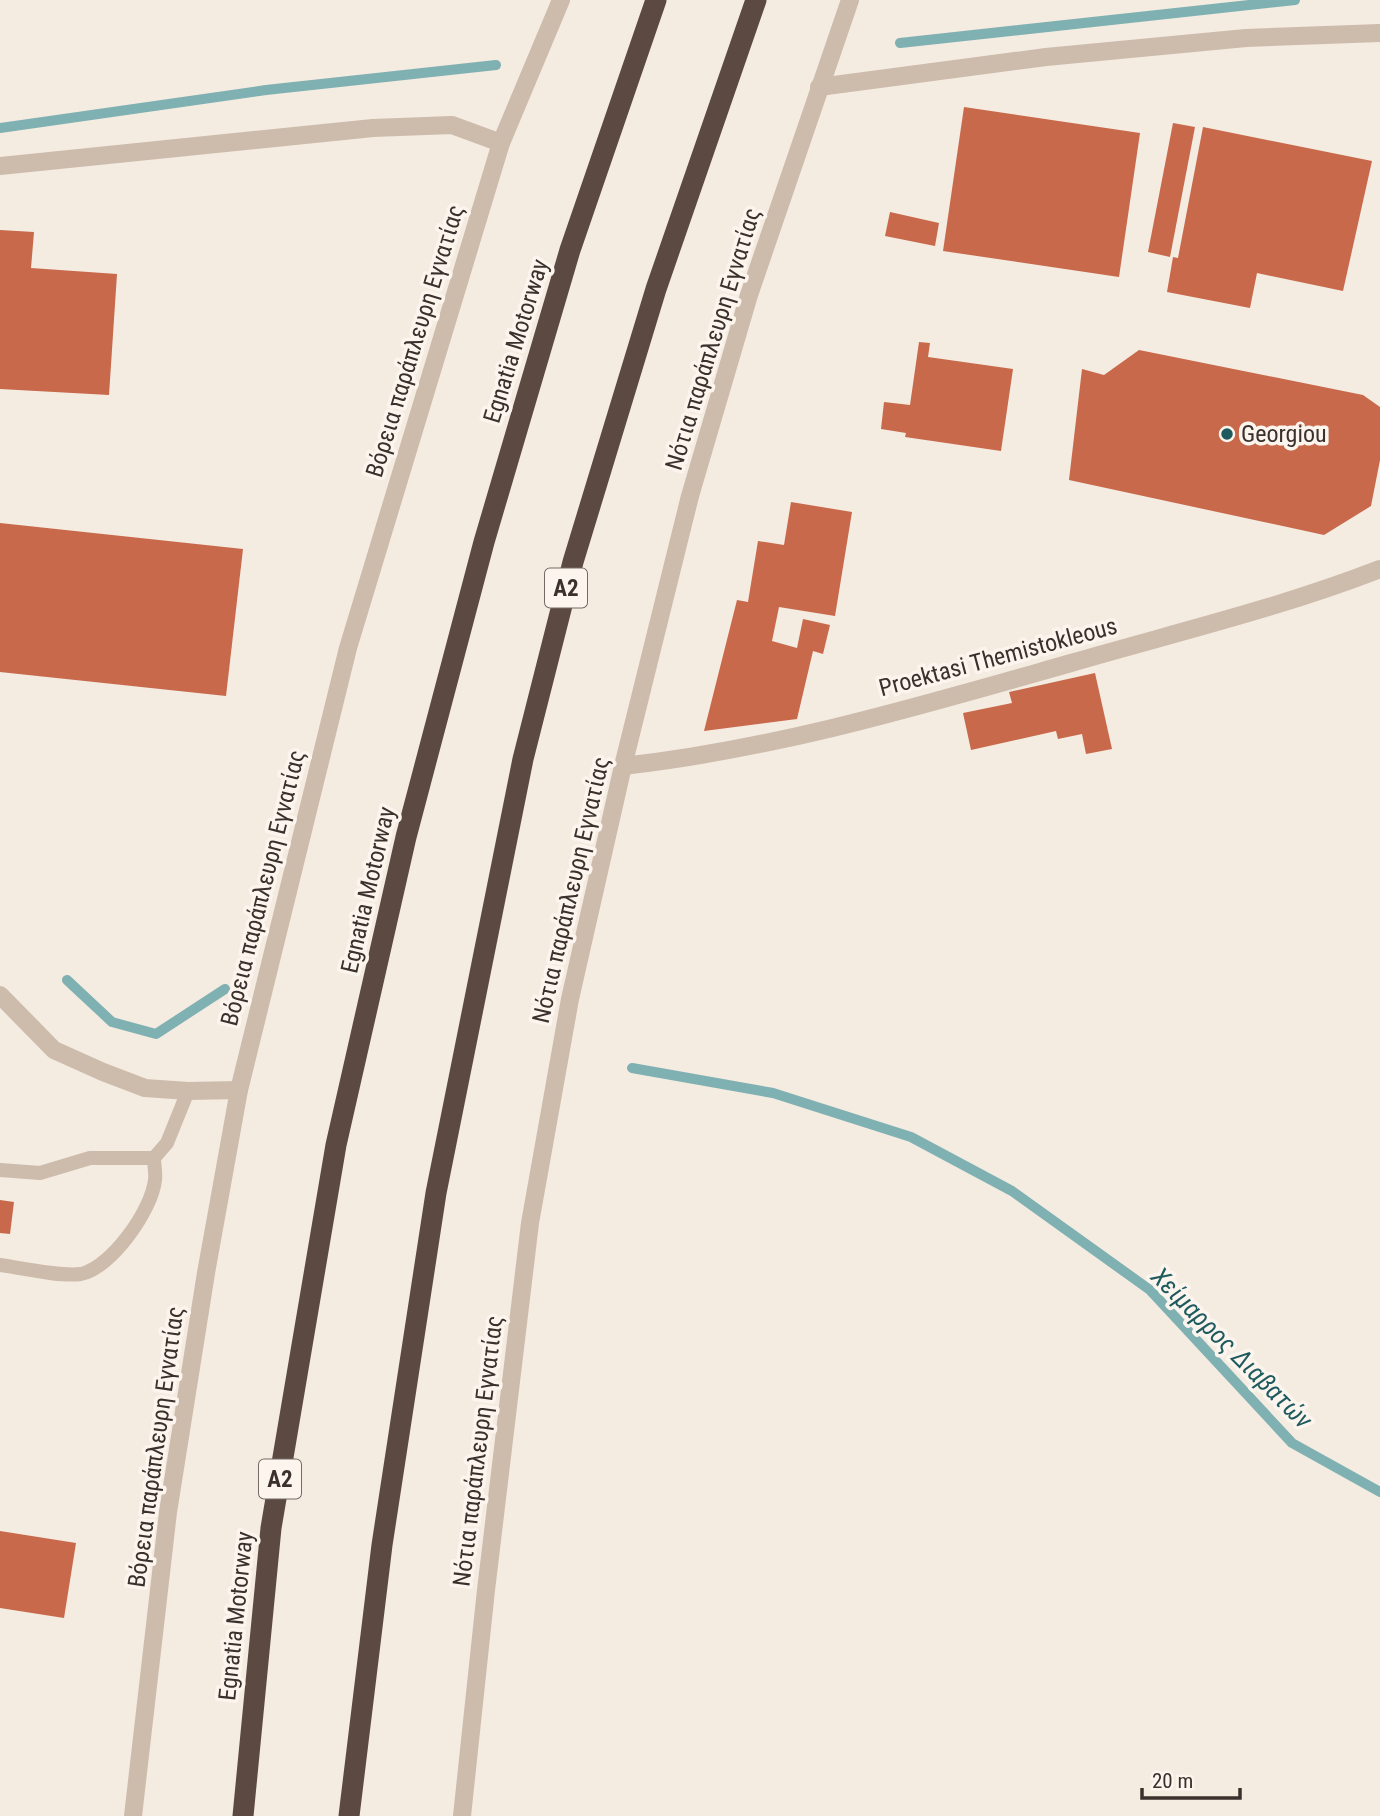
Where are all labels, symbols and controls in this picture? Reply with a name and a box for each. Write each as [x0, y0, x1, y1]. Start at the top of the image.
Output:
street label: Βόρεια παράπλευρη Εγνατίας [360, 201, 470, 481]
street label: Νότια παράπλευρη Εγνατίας [660, 205, 766, 473]
street label: Egnatia Motorway [478, 256, 554, 426]
place label: Georgiou [1241, 420, 1327, 448]
marker: Georgiou [1219, 426, 1235, 442]
road number: Α2 [545, 568, 587, 608]
street label: Proektasi Themistokleous [876, 612, 1120, 702]
street label: Βόρεια παράπλευρη Εγνατίας [215, 747, 311, 1029]
street label: Νότια παράπλευρη Εγνατίας [527, 754, 615, 1026]
street label: Egnatia Motorway [335, 804, 401, 976]
water label: Χείμαρρος Διαβατών [1145, 1261, 1320, 1436]
street label: Βόρεια παράπλευρη Εγνατίας [122, 1305, 190, 1589]
street label: Νότια παράπλευρη Εγνατίας [447, 1314, 509, 1588]
road number: Α2 [259, 1460, 301, 1498]
street label: Egnatia Motorway [213, 1530, 259, 1702]
scale bar [1142, 1756, 1240, 1800]
text: 20 m [1152, 1769, 1193, 1793]

